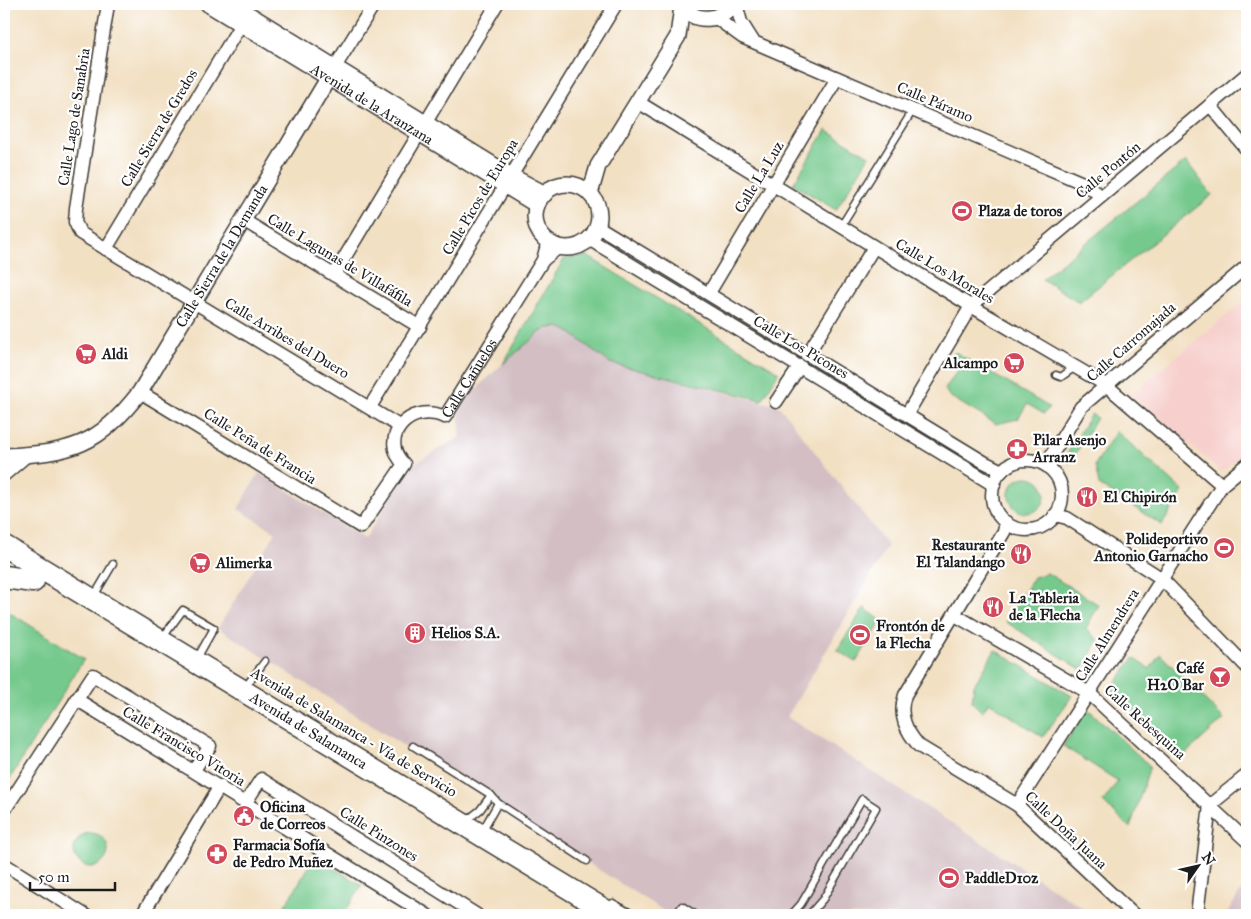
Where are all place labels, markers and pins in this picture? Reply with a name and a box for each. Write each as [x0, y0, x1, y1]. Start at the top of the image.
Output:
sports icon: Plaza de toros [950, 199, 974, 223]
place label: Plaza de toros [978, 202, 1063, 220]
supermarket icon: Aldi [74, 342, 98, 366]
place label: Aldi [101, 345, 129, 363]
supermarket icon: Alcampo [1002, 351, 1026, 375]
place label: Alcampo [942, 354, 998, 373]
place label: Pilar Asenjo Arranz [1032, 431, 1107, 466]
pharmacy icon: Pilar Asenjo Arranz [1005, 437, 1029, 461]
restaurant icon: El Chipirón [1075, 485, 1099, 509]
place label: El Chipirón [1103, 488, 1178, 507]
place label: Polideportivo Antonio Garnacho [1093, 530, 1208, 565]
place label: Restaurante El Talandango [916, 536, 1006, 572]
sports icon: Polideportivo Antonio Garnacho [1212, 536, 1236, 560]
restaurant icon: Restaurante El Talandango [1009, 542, 1033, 566]
supermarket icon: Alimerka [188, 551, 212, 575]
place label: Alimerka [215, 554, 273, 572]
place label: La Tableria de la Flecha [1009, 589, 1081, 624]
restaurant icon: La Tableria de la Flecha [981, 595, 1005, 619]
place label: Frontón de la Flecha [875, 617, 946, 652]
building icon: Helios S.A. [403, 621, 427, 645]
sports icon: Frontón de la Flecha [848, 623, 872, 647]
place label: Helios S.A. [431, 624, 500, 642]
place label: Café H2O Bar [1147, 659, 1205, 694]
bar icon: Café H2O Bar [1208, 665, 1232, 689]
place label: Oficina de Correos [260, 798, 326, 833]
public building icon: Oficina de Correos [232, 804, 256, 828]
place label: Farmacia Sofía de Pedro Muñez [233, 836, 333, 871]
pharmacy icon: Farmacia Sofía de Pedro Muñez [205, 842, 229, 866]
sports icon: PaddleD10z [937, 866, 961, 890]
place label: PaddleD10z [965, 869, 1038, 887]

